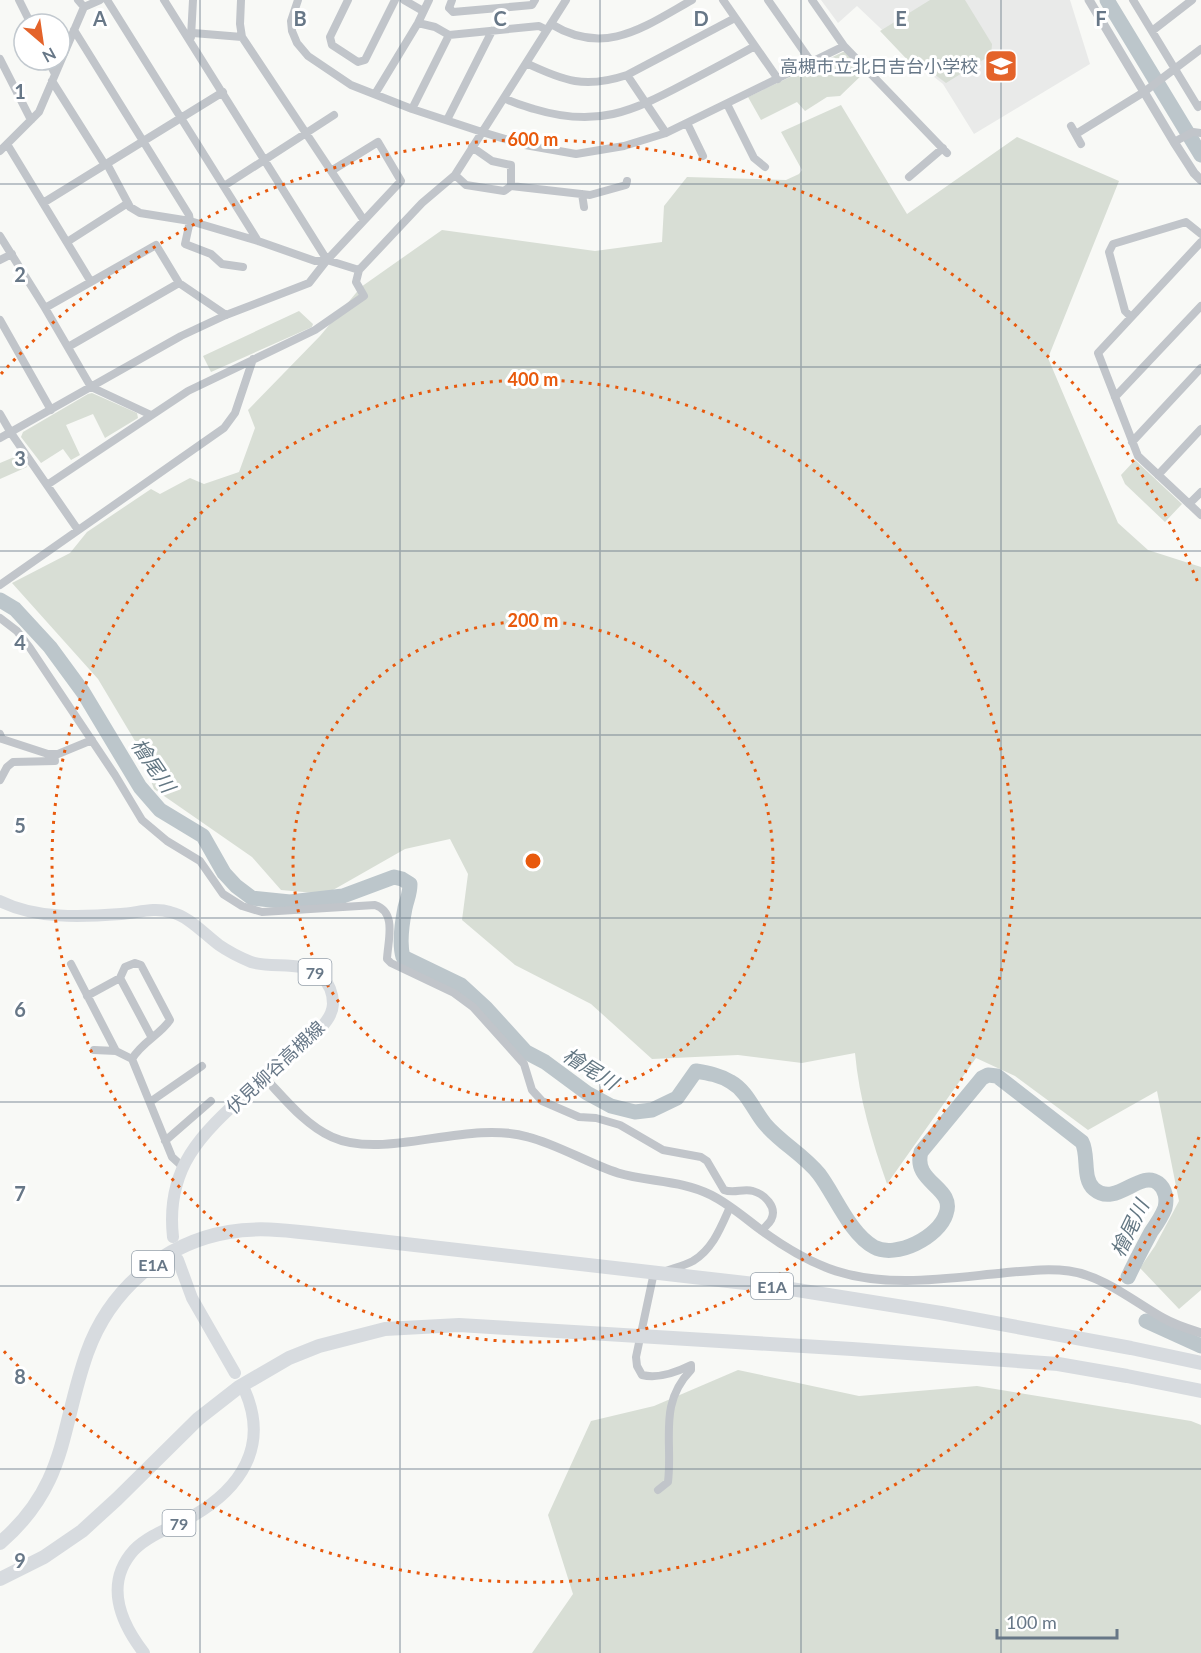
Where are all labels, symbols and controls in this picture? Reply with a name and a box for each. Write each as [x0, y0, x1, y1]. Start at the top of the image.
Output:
text: A [92, 6, 107, 30]
text: B [293, 6, 307, 30]
text: C [493, 6, 507, 30]
text: D [693, 6, 709, 30]
text: E [895, 6, 907, 30]
text: F [1095, 6, 1107, 30]
north arrow [12, 12, 72, 72]
text: N [40, 44, 60, 67]
school or university icon: 高槻市立北日吉台小学校 [983, 48, 1019, 84]
place label: 高槻市立北日吉台小学校 [780, 55, 978, 77]
text: 1 [14, 79, 26, 103]
text: 600 m [508, 128, 558, 150]
text: 2 [14, 262, 26, 286]
text: 400 m [508, 368, 558, 390]
text: 3 [14, 446, 26, 470]
text: 200 m [508, 609, 558, 631]
text: 4 [14, 630, 26, 654]
water label: 檜尾川 [127, 733, 182, 798]
text: 5 [14, 813, 26, 837]
centre of rings [523, 851, 543, 871]
road number: 79 [298, 959, 332, 985]
text: 6 [14, 997, 26, 1021]
street label: 伏見柳谷高槻線 [221, 1016, 329, 1118]
water label: 檜尾川 [559, 1042, 624, 1095]
text: 7 [14, 1181, 26, 1205]
water label: 檜尾川 [1105, 1194, 1154, 1260]
road number: E1A [132, 1251, 174, 1277]
road number: E1A [751, 1273, 793, 1299]
text: 8 [14, 1364, 26, 1388]
road number: 79 [162, 1510, 195, 1536]
text: 9 [14, 1548, 26, 1572]
scale bar [997, 1602, 1117, 1640]
text: 100 m [1006, 1611, 1057, 1633]

